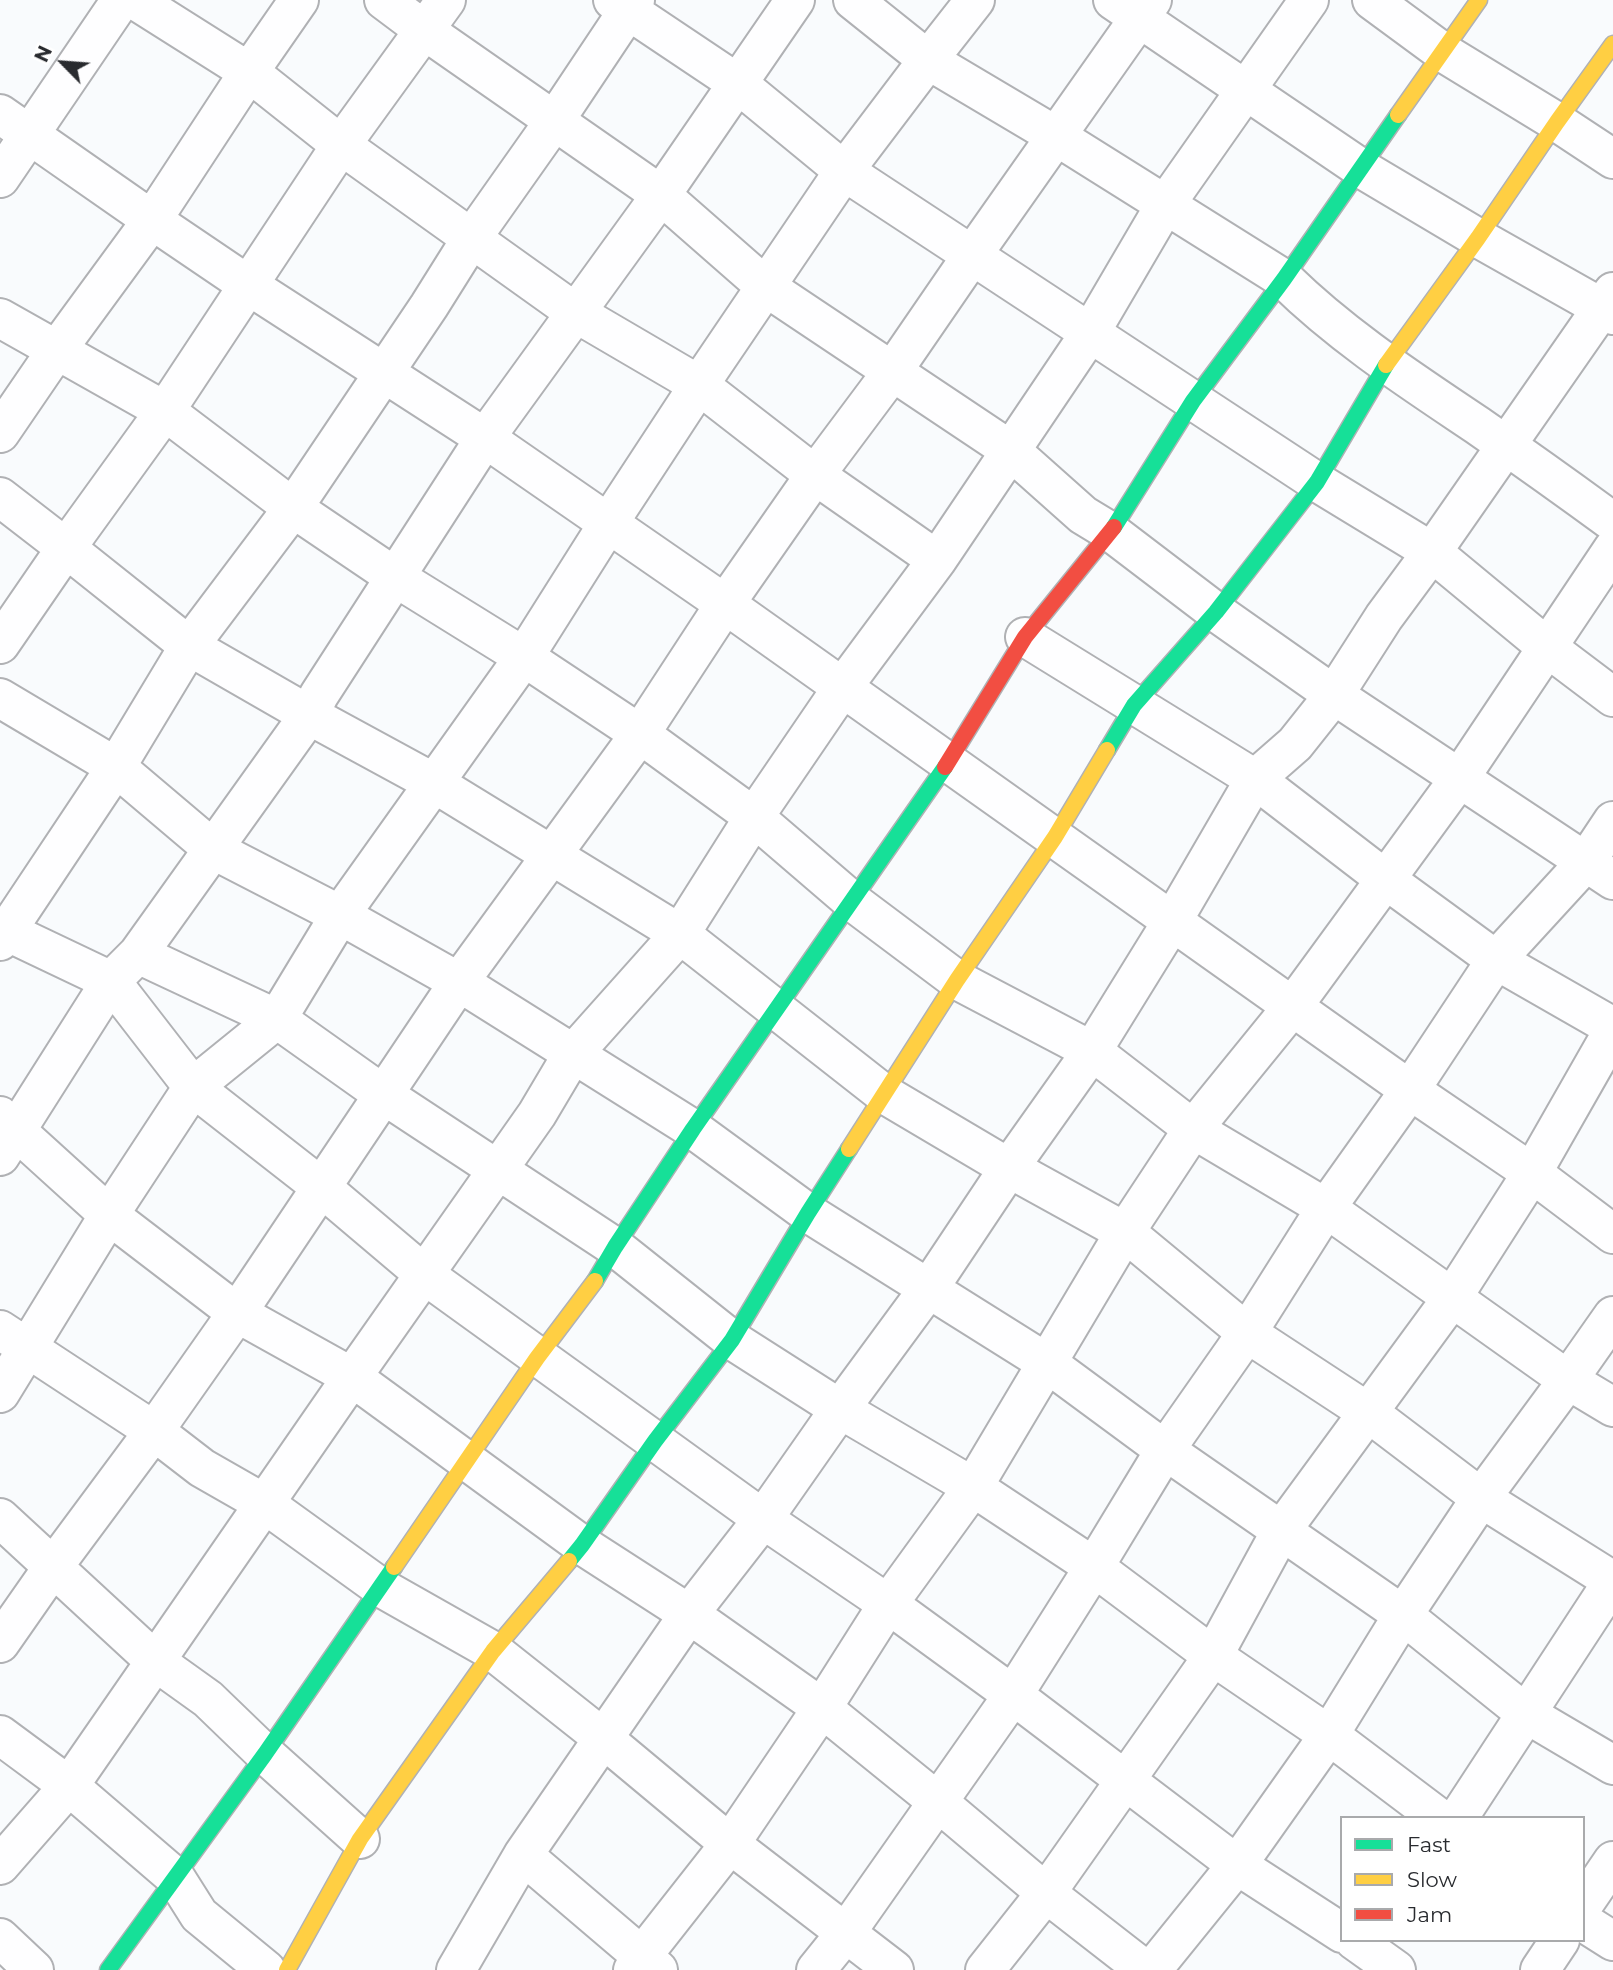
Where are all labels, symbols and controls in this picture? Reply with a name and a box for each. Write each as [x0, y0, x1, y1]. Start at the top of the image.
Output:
north arrow [28, 28, 98, 98]
text: N [30, 42, 57, 66]
legend [1340, 1816, 1585, 1942]
text: Fast [1407, 1832, 1451, 1857]
text: Slow [1407, 1867, 1457, 1892]
text: Jam [1407, 1902, 1452, 1927]

